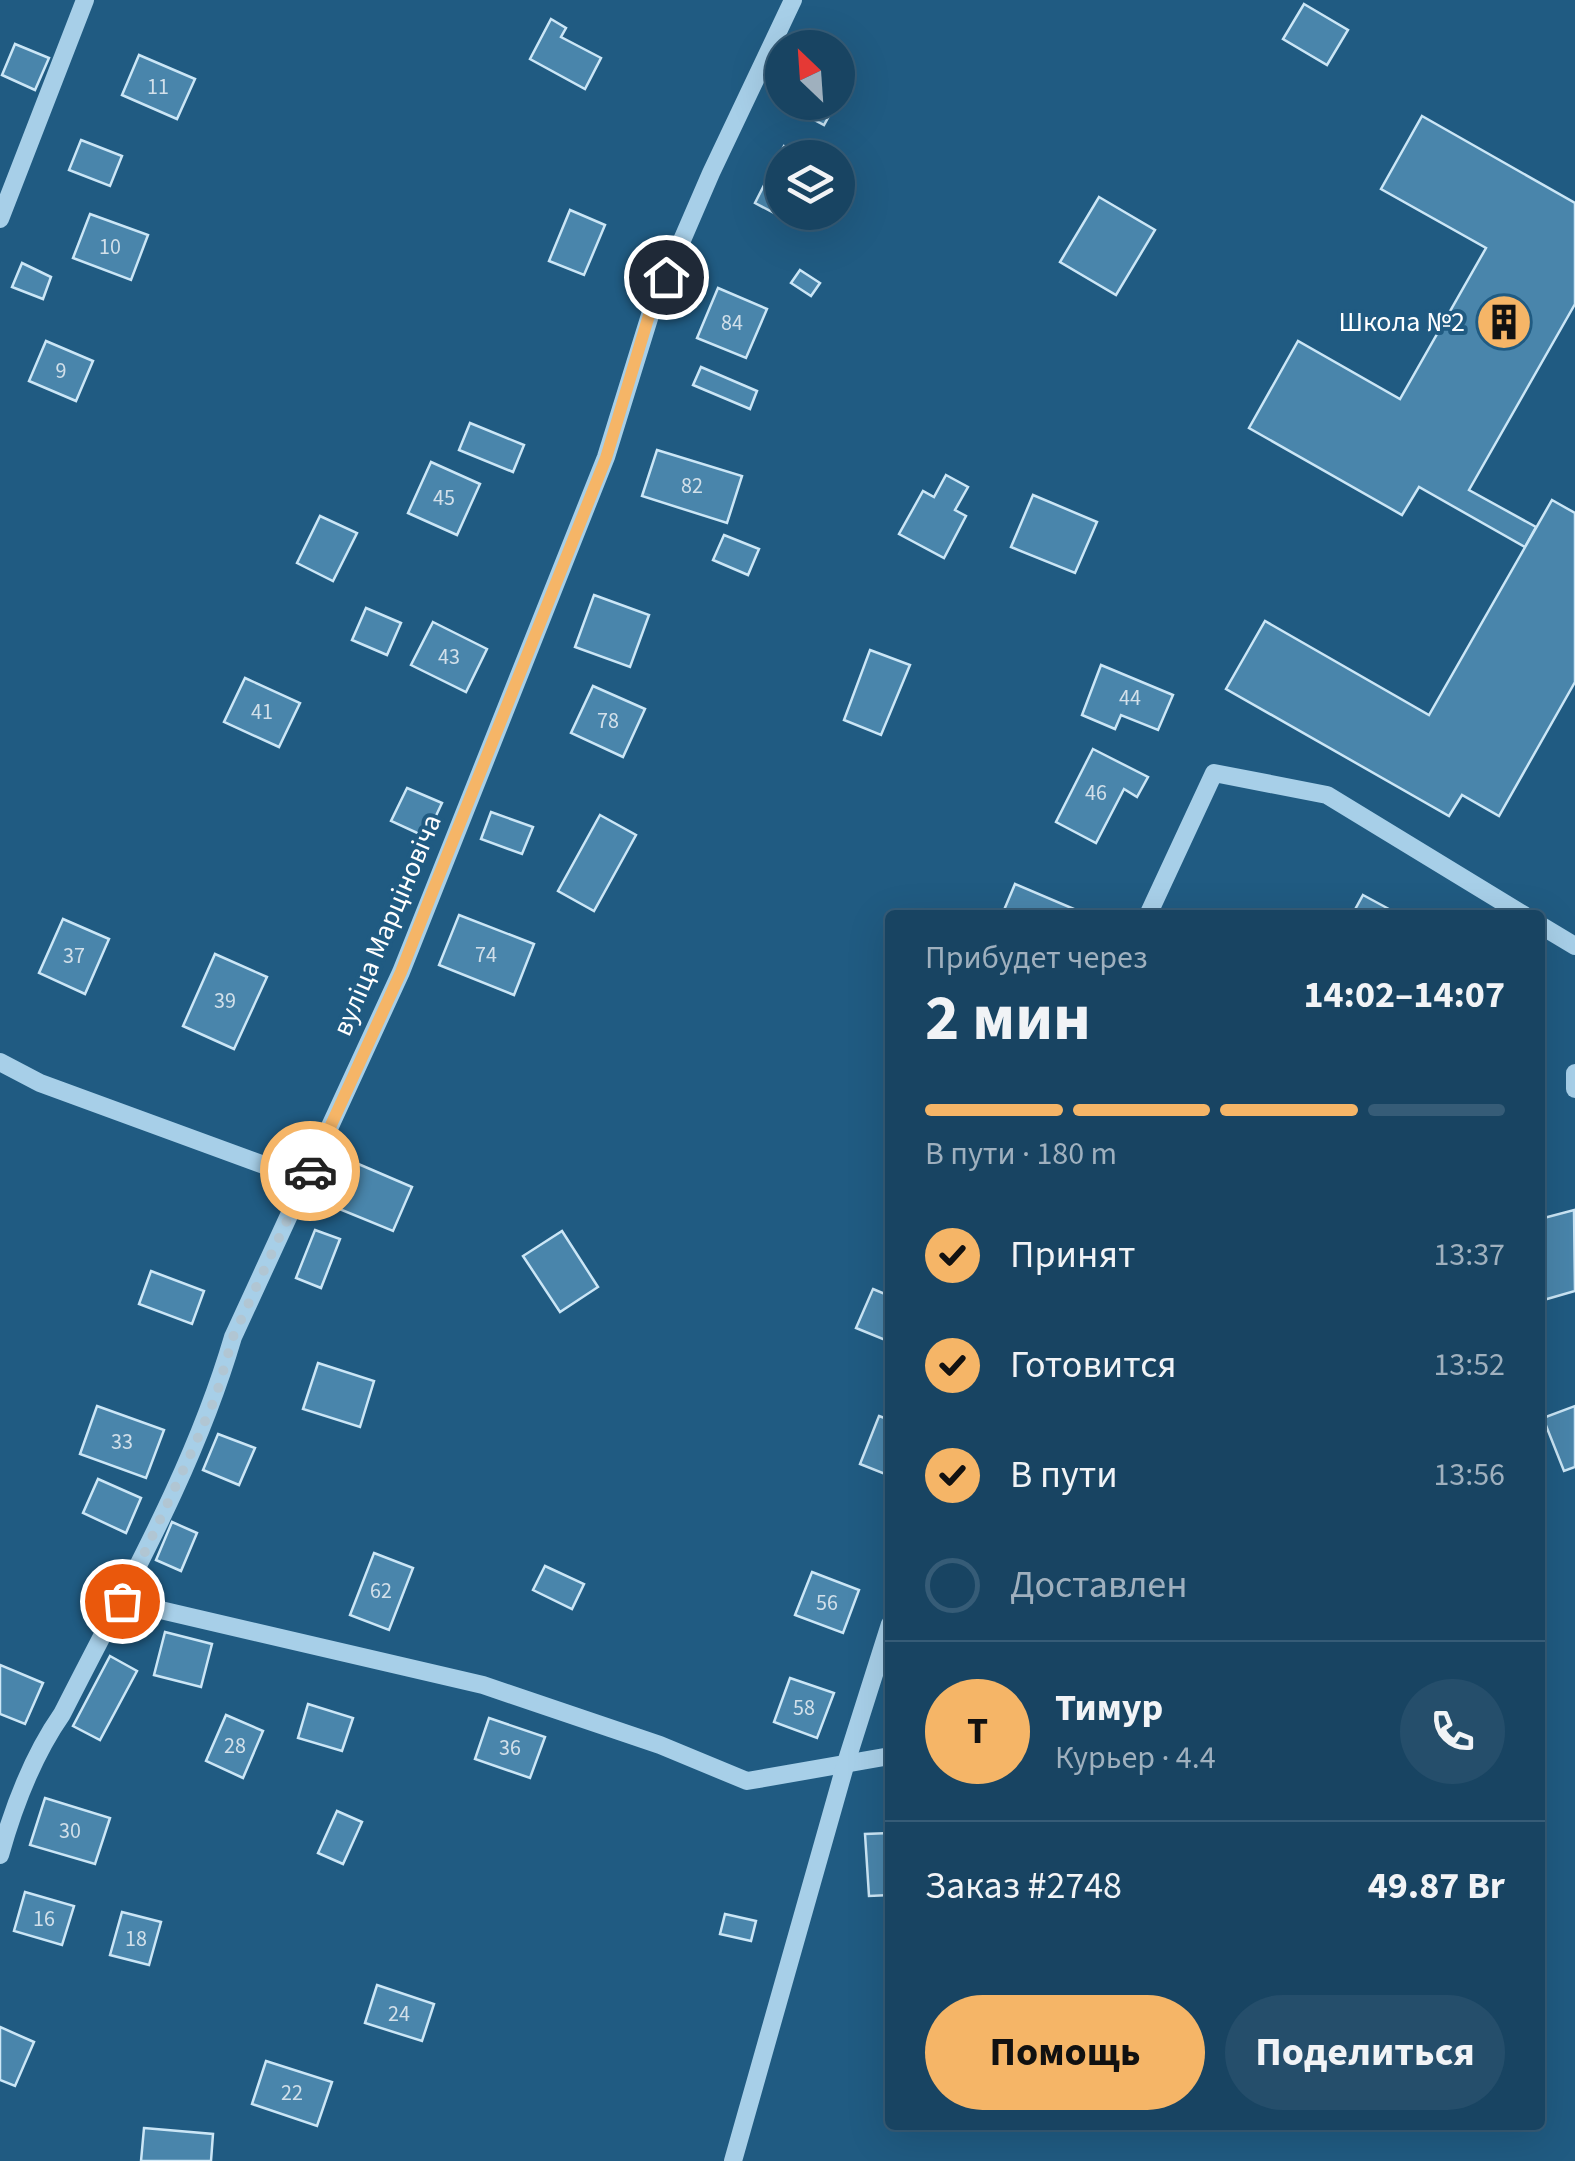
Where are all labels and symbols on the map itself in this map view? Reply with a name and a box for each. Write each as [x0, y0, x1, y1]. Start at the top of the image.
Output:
north arrow [765, 30, 855, 120]
house number: 11 [147, 71, 169, 103]
house number: 10 [99, 231, 121, 263]
pin [624, 235, 709, 320]
building icon: Школа №2 [1474, 292, 1534, 352]
place label: Школа №2 [1338, 302, 1465, 342]
house number: 84 [721, 307, 743, 339]
house number: 9 [56, 355, 66, 387]
house number: 82 [681, 470, 703, 502]
house number: 45 [433, 482, 455, 514]
house number: 43 [438, 641, 460, 673]
house number: 44 [1119, 682, 1141, 714]
house number: 41 [251, 696, 273, 728]
house number: 78 [597, 705, 619, 737]
house number: 46 [1085, 777, 1107, 809]
street label: вуліца Марціновіча [322, 808, 452, 1042]
house number: 74 [475, 939, 497, 971]
house number: 37 [63, 940, 85, 972]
house number: 39 [214, 985, 236, 1017]
courier [260, 1121, 360, 1221]
house number: 33 [111, 1426, 133, 1458]
pin [80, 1559, 165, 1644]
house number: 62 [370, 1575, 392, 1607]
house number: 56 [816, 1587, 838, 1619]
house number: 58 [793, 1692, 815, 1724]
house number: 28 [224, 1730, 246, 1762]
house number: 36 [499, 1732, 521, 1764]
house number: 30 [59, 1815, 81, 1847]
house number: 16 [33, 1903, 55, 1935]
house number: 18 [125, 1923, 147, 1955]
house number: 24 [388, 1998, 410, 2030]
house number: 22 [281, 2077, 303, 2109]

